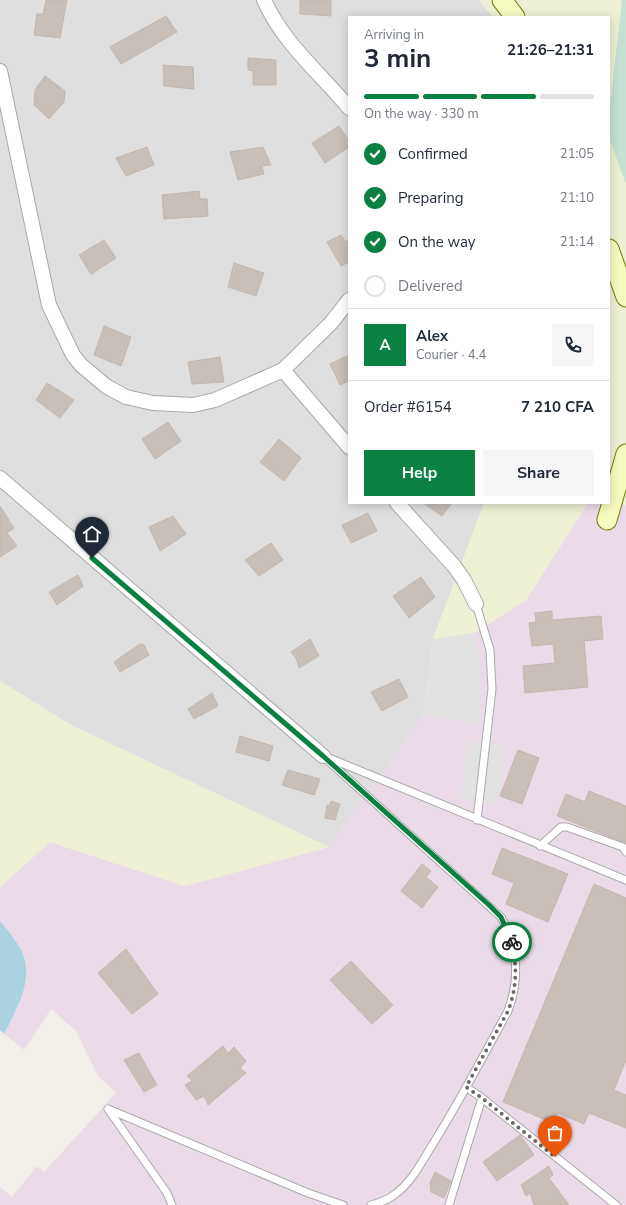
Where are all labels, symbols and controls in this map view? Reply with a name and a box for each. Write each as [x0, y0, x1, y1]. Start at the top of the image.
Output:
text: Arriving in [364, 26, 424, 44]
text: 21:26–21:31 [507, 40, 594, 60]
text: 3 min [364, 41, 431, 76]
text: On the way · 330 m [364, 105, 479, 123]
icon: check [364, 143, 386, 165]
text: Confirmed [398, 144, 468, 164]
text: 21:05 [560, 145, 594, 163]
icon: check [364, 187, 386, 209]
text: Preparing [398, 188, 463, 208]
text: 21:10 [560, 189, 594, 207]
icon: check [364, 231, 386, 253]
text: On the way [398, 232, 476, 252]
text: 21:14 [560, 233, 594, 251]
text: Delivered [398, 276, 463, 296]
button: phone [552, 324, 594, 366]
text: Alex [416, 326, 448, 346]
text: A [379, 335, 391, 355]
text: Courier · 4.4 [416, 346, 486, 364]
text: Order #6154 [364, 397, 452, 417]
text: 7 210 CFA [521, 397, 594, 417]
button: Help [364, 450, 475, 496]
button: Share [483, 450, 594, 496]
pin [75, 517, 109, 558]
icon: home [81, 523, 103, 545]
courier [492, 922, 532, 962]
icon: bike [501, 931, 523, 953]
pin [538, 1116, 572, 1157]
icon: bag [544, 1122, 566, 1144]

